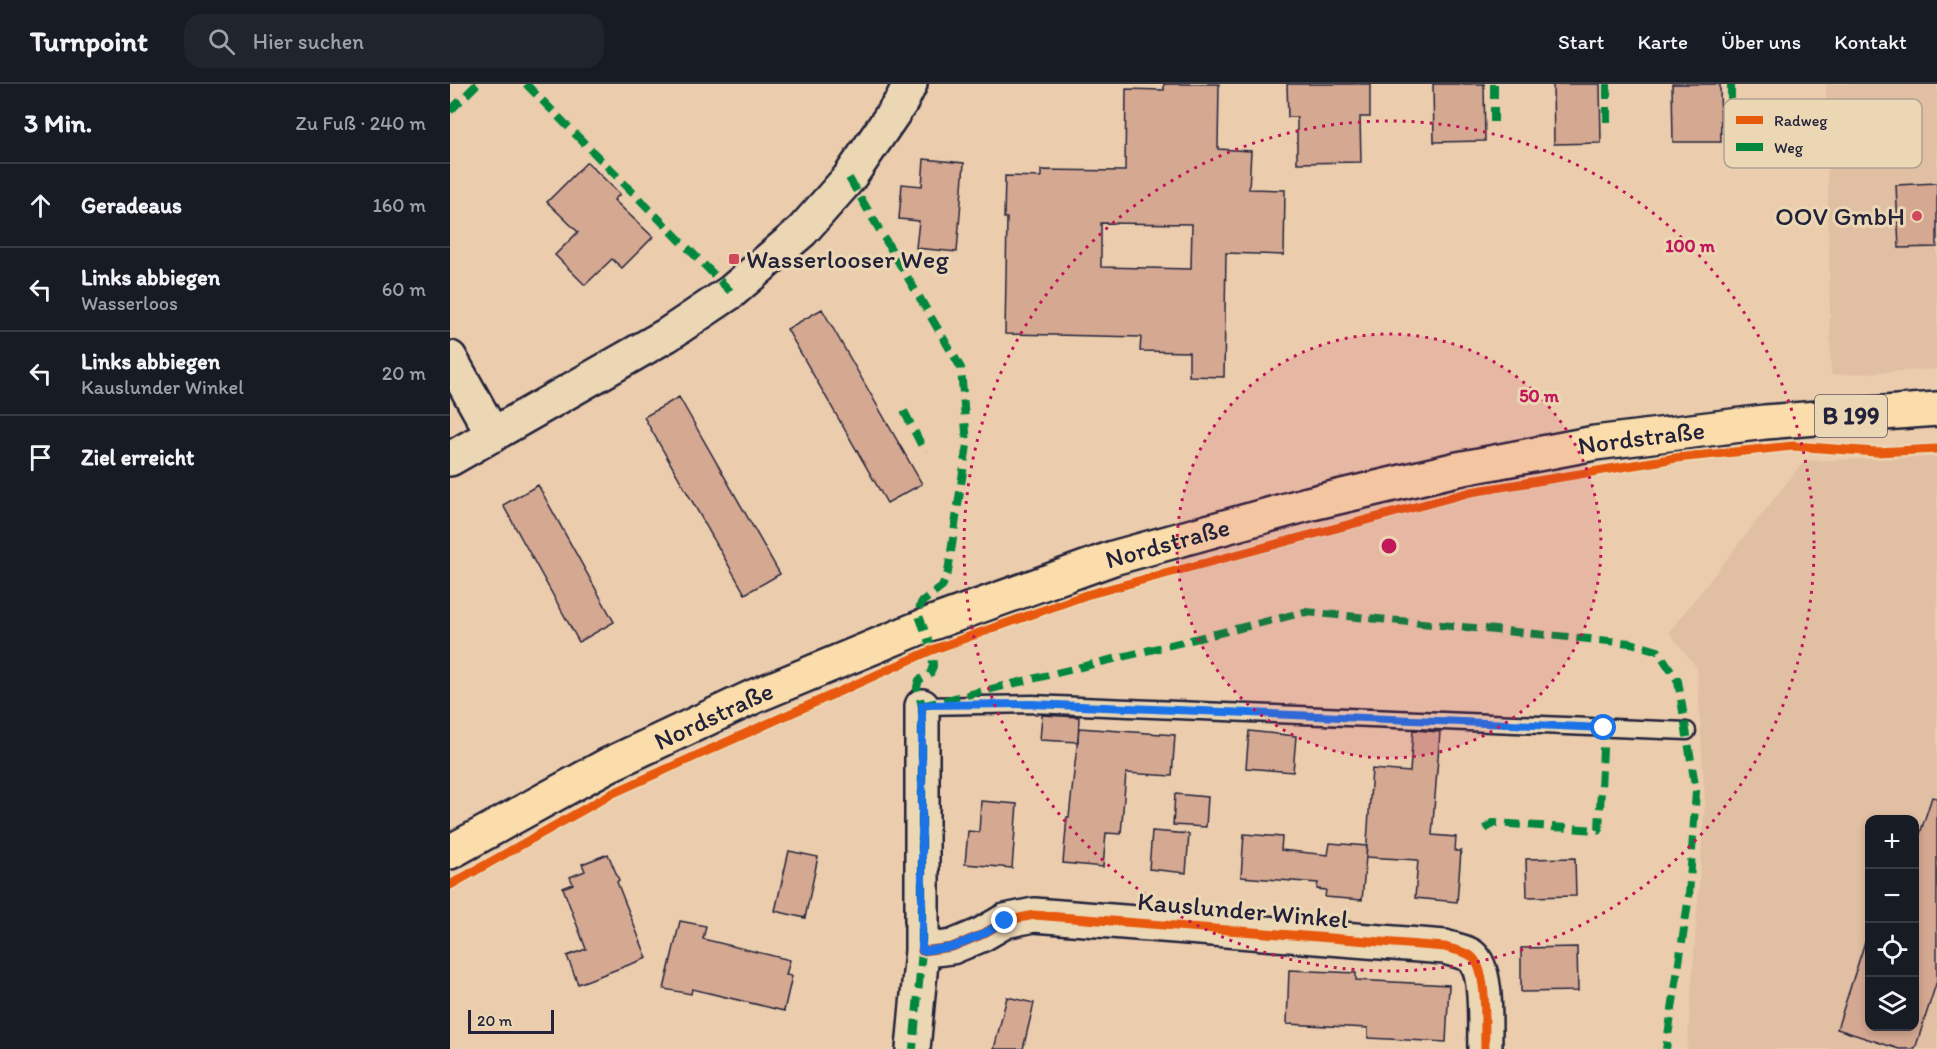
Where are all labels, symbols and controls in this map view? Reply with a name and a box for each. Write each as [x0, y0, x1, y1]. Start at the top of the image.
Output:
search box [184, 14, 604, 68]
text: Turnpoint [30, 24, 148, 58]
icon: search [205, 25, 238, 58]
text: Hier suchen [253, 28, 364, 55]
text: Start [1558, 29, 1604, 54]
text: Karte [1637, 29, 1688, 54]
text: Über uns [1721, 29, 1801, 54]
text: Kontakt [1834, 29, 1907, 54]
legend [1724, 99, 1922, 168]
text: 3 Min. [24, 107, 92, 139]
text: Zu Fuß · 240 m [296, 111, 426, 135]
text: Radweg [1774, 111, 1828, 130]
text: Weg [1774, 138, 1804, 157]
icon: ahead [24, 189, 57, 222]
text: Geradeaus [81, 192, 182, 219]
text: 160 m [373, 193, 426, 217]
place label: OOV GmbH [1775, 200, 1905, 232]
marker: OOV GmbH [1910, 209, 1924, 223]
text: 100 m [1665, 235, 1716, 257]
place label: Wasserlooser Weg [746, 243, 949, 275]
marker: Wasserlooser Weg [727, 252, 741, 266]
text: Links abbiegen [81, 264, 220, 291]
icon: left [24, 273, 57, 306]
text: 60 m [382, 277, 426, 301]
text: Wasserloos [81, 291, 178, 315]
text: Links abbiegen [81, 348, 220, 375]
icon: left [24, 357, 57, 390]
text: 20 m [382, 361, 426, 385]
text: Kauslunder Winkel [81, 375, 244, 399]
text: 50 m [1519, 385, 1560, 407]
road number: B 199 [1815, 395, 1887, 437]
street label: Nordstraße [1575, 414, 1707, 462]
icon: arrive [24, 441, 57, 474]
text: Ziel erreicht [81, 444, 194, 471]
street label: Nordstraße [1102, 510, 1233, 575]
centre of rings [1379, 536, 1399, 556]
street label: Nordstraße [649, 674, 778, 757]
route start [1590, 714, 1616, 740]
map controls [1865, 815, 1919, 1031]
button: + [1865, 815, 1919, 869]
button: − [1865, 869, 1919, 923]
street label: Kauslunder Winkel [1136, 885, 1350, 935]
route end [991, 907, 1017, 933]
button: locate [1865, 923, 1919, 977]
button: layers [1865, 977, 1919, 1031]
scale bar [468, 1007, 554, 1034]
text: 20 m [477, 1011, 512, 1030]

